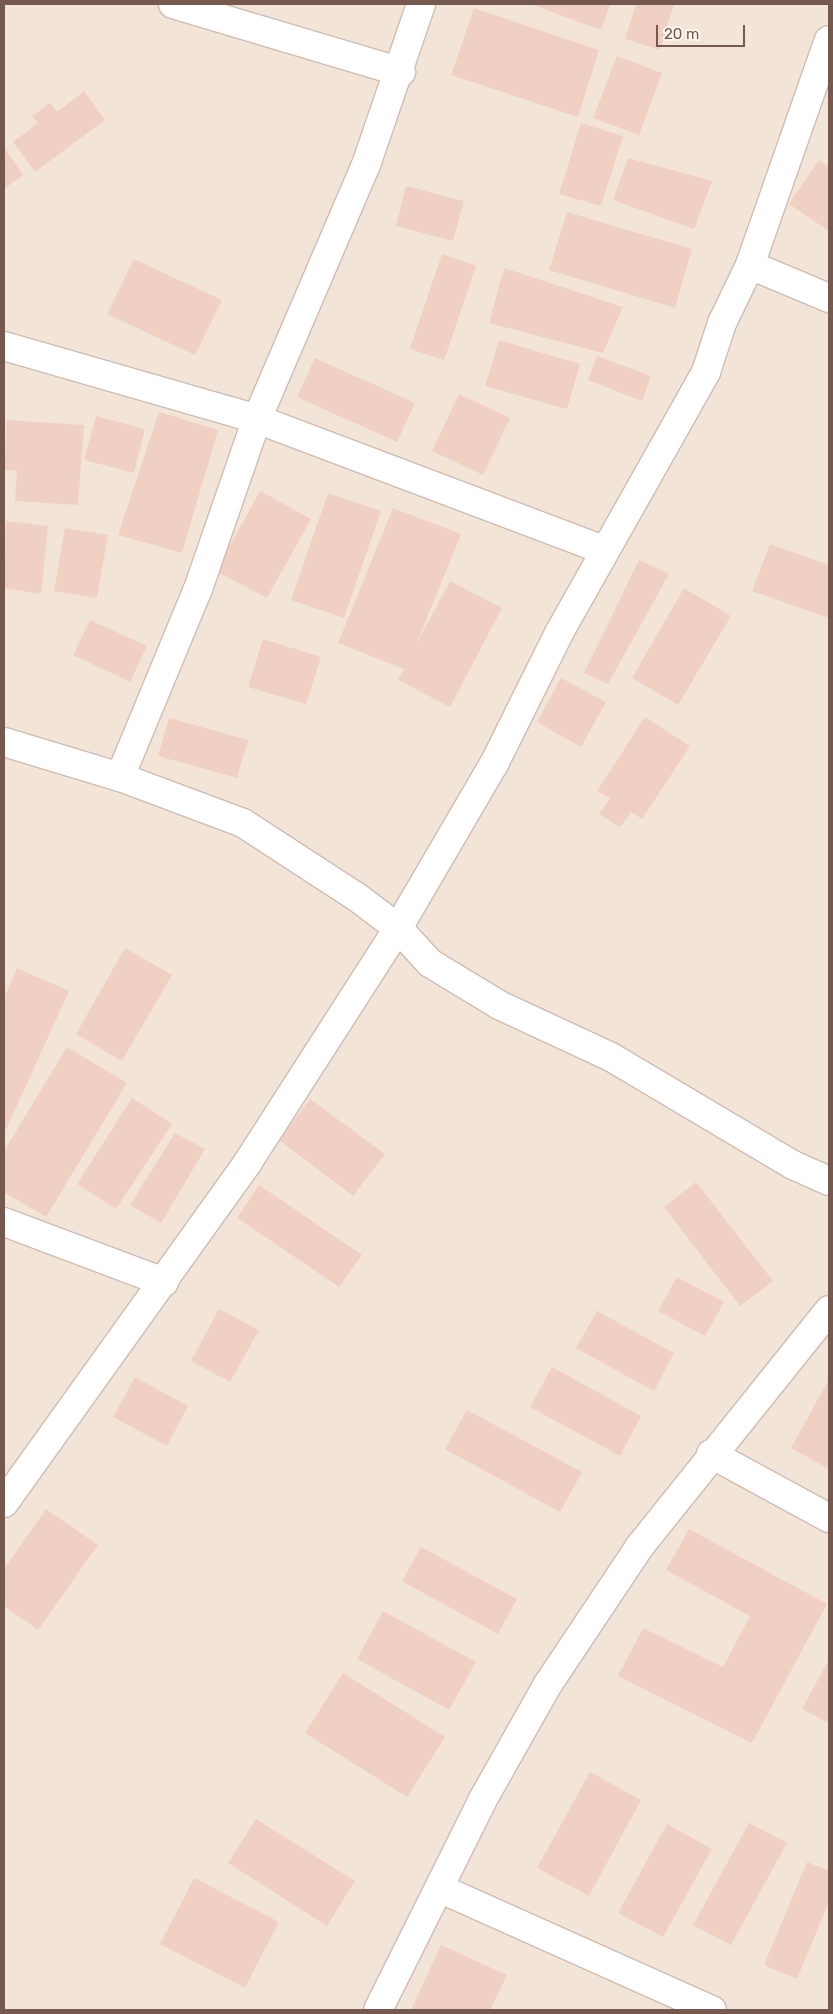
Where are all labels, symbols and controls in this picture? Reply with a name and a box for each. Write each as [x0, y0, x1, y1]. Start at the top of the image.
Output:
scale bar [658, 15, 747, 47]
text: 20 m [664, 25, 699, 43]

